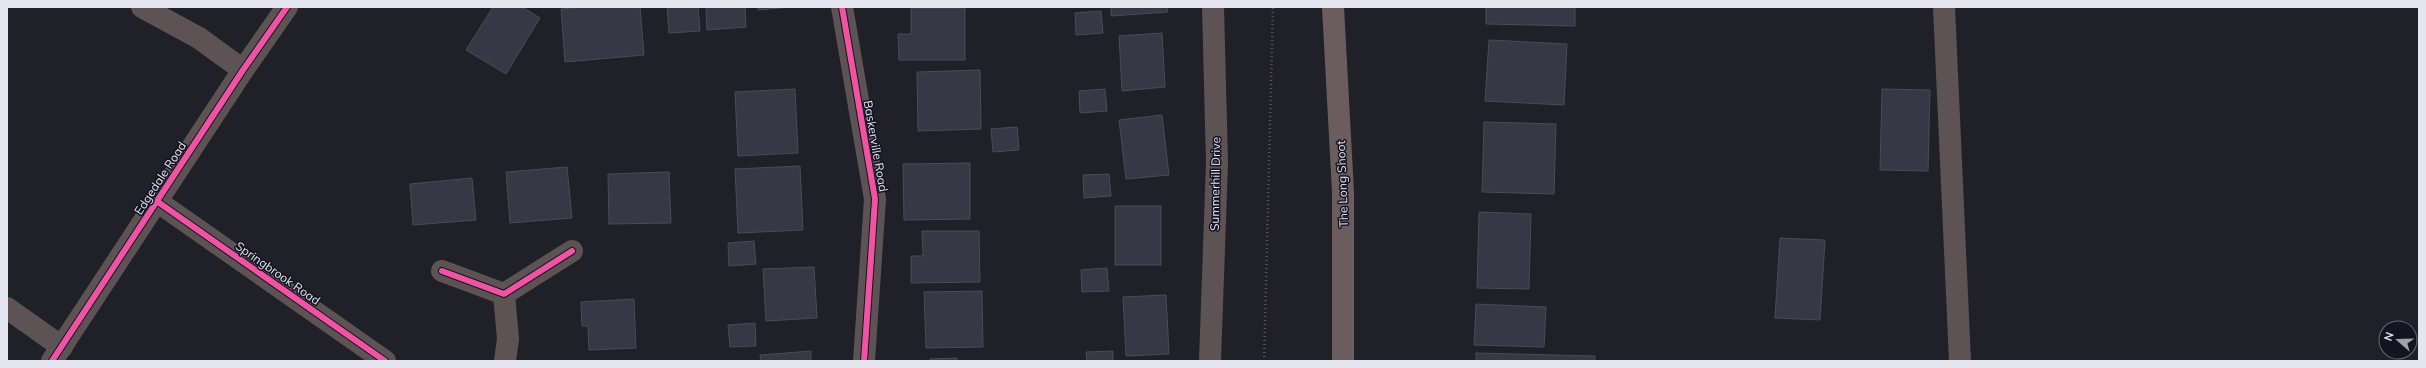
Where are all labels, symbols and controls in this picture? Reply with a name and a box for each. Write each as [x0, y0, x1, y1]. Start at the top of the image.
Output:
street label: Baskerville Road [861, 99, 891, 193]
street label: Summerhill Drive [1207, 137, 1223, 231]
street label: Edgedale Road [131, 139, 189, 217]
street label: The Long Shoot [1333, 140, 1351, 228]
street label: Springbrook Road [233, 238, 323, 308]
north arrow [2378, 320, 2418, 360]
text: N [2381, 330, 2397, 343]

